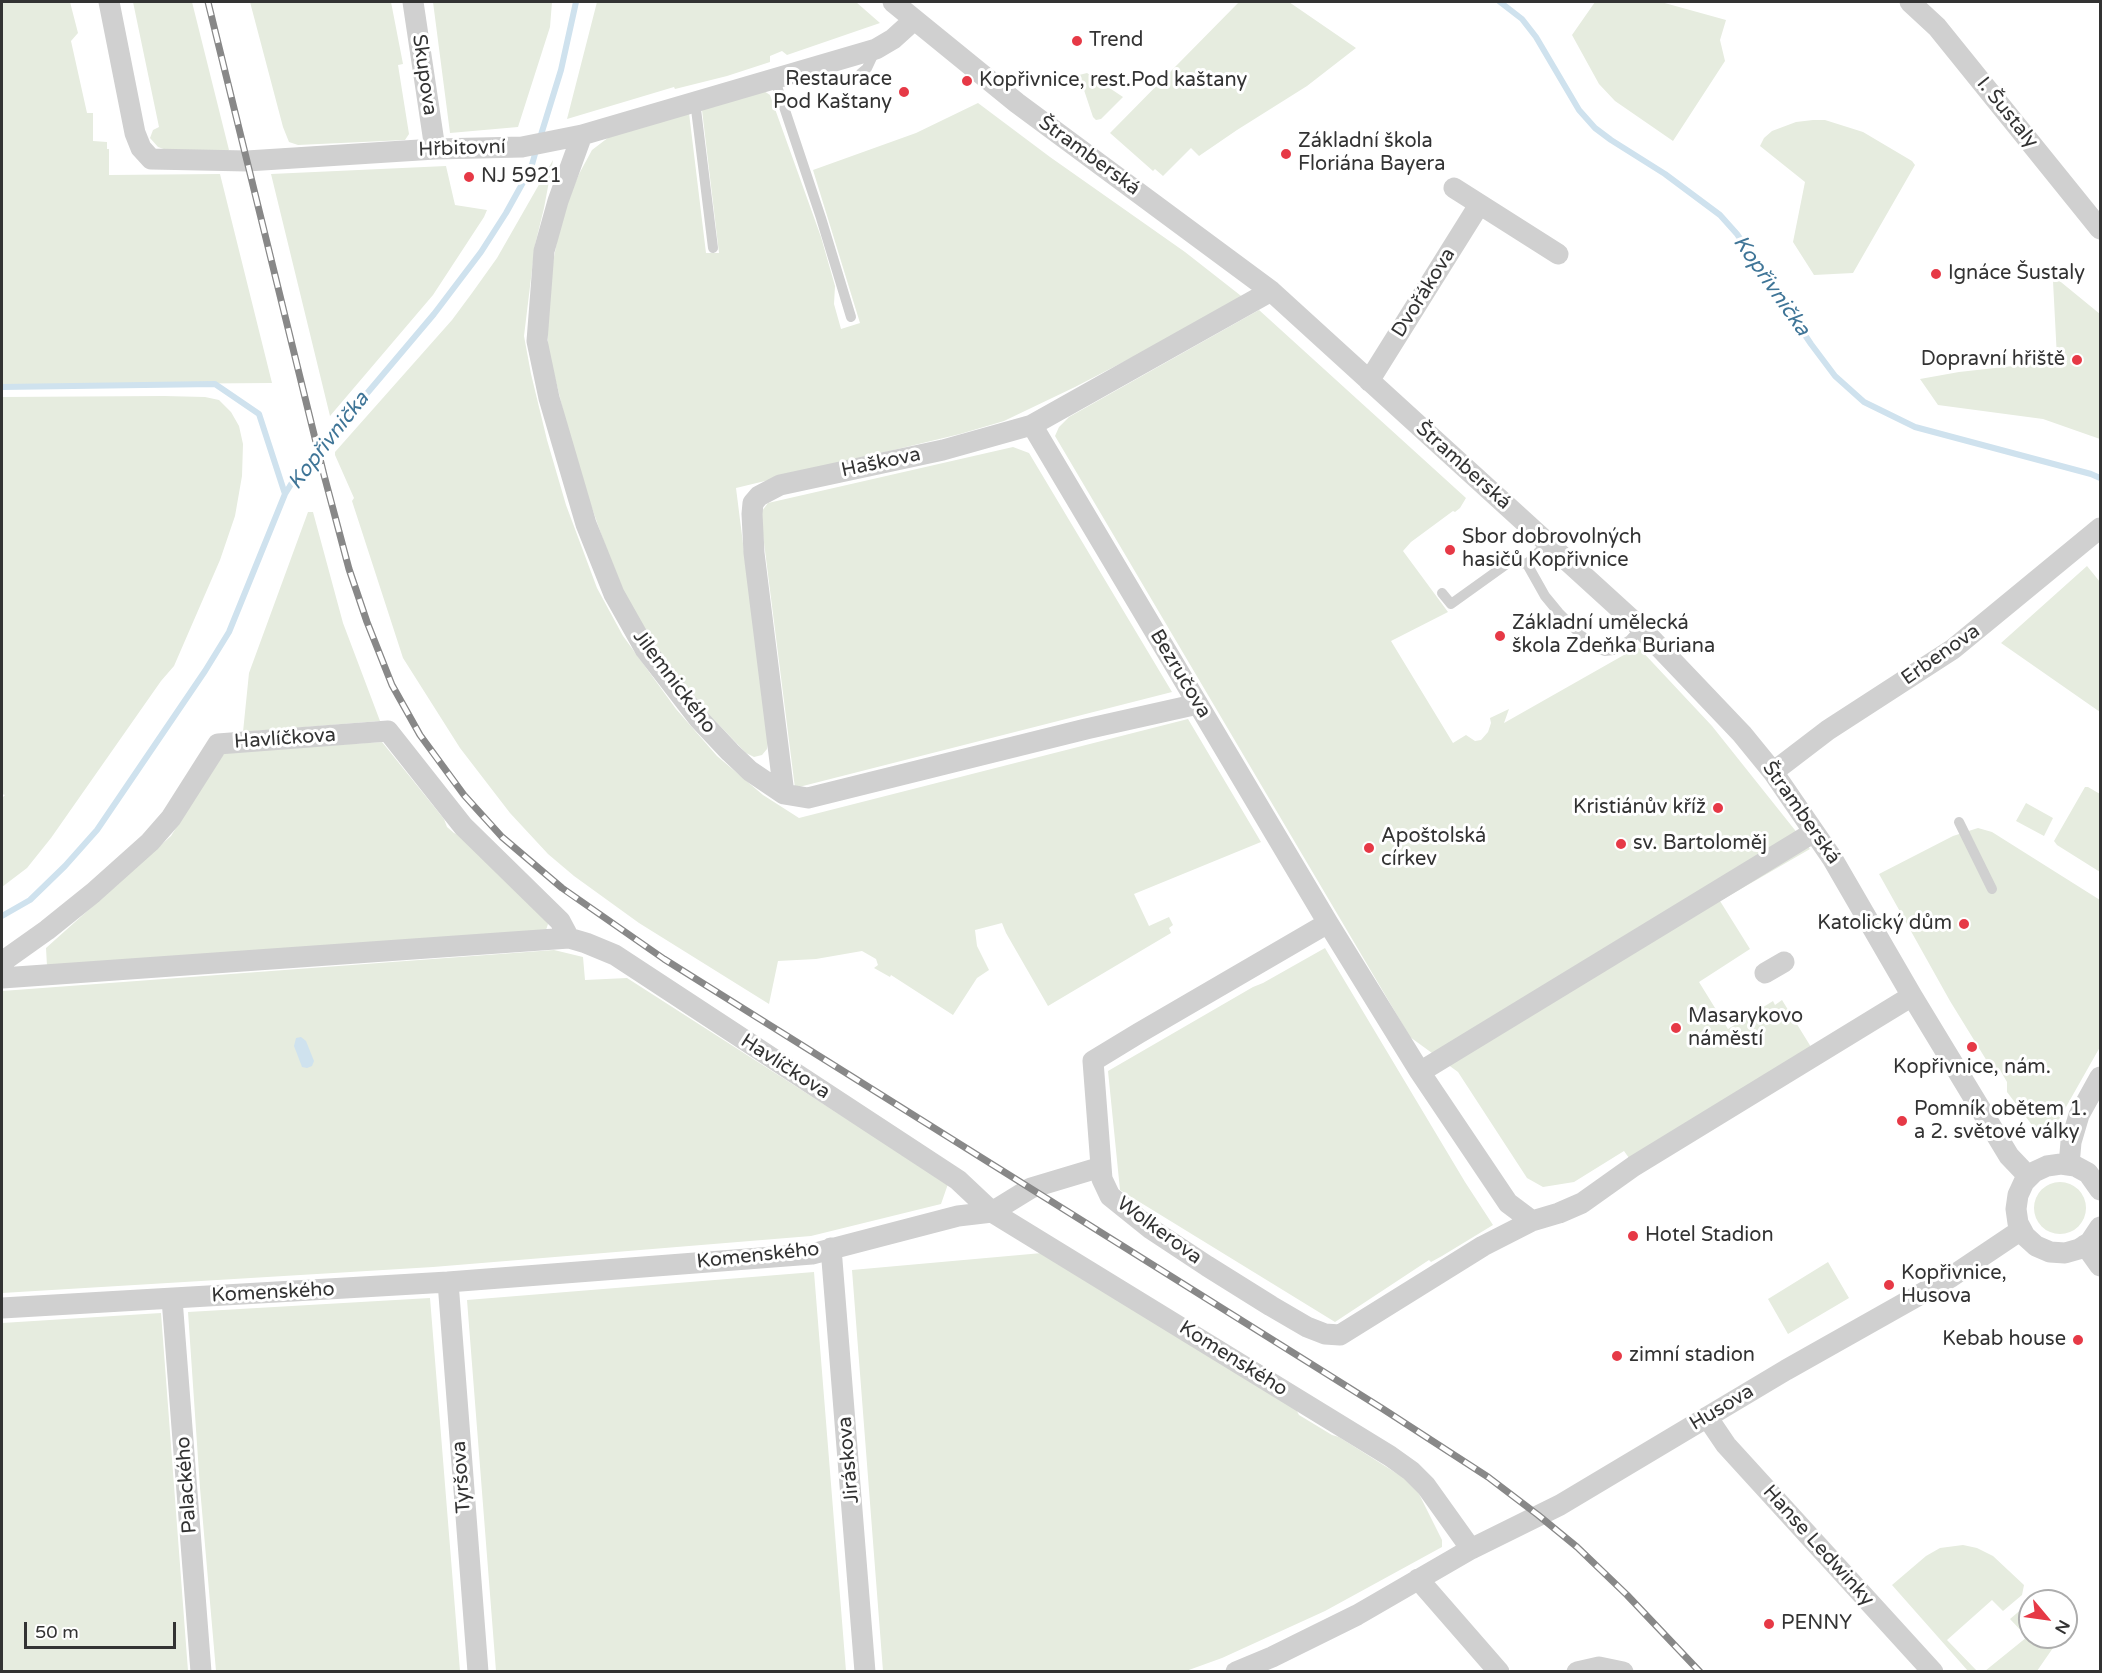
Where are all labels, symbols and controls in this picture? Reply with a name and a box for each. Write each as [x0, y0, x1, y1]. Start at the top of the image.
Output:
place label: Trend [1089, 29, 1143, 53]
street label: Skupova [406, 33, 442, 117]
marker: Trend [1070, 34, 1084, 48]
place label: Restaurace Pod Kaštany [773, 68, 892, 115]
place label: Kopřivnice, rest.Pod kaštany [979, 69, 1247, 93]
street label: I. Šustaly [1971, 73, 2043, 153]
marker: Kopřivnice, rest.Pod kaštany [960, 74, 974, 88]
marker: Restaurace Pod Kaštany [897, 85, 911, 99]
street label: Štramberská [1033, 111, 1145, 201]
place label: Základní škola Floriána Bayera [1298, 130, 1445, 177]
street label: Hřbitovní [418, 135, 506, 163]
marker: Základní škola Floriána Bayera [1279, 147, 1293, 161]
place label: NJ 5921 [481, 165, 562, 189]
marker: NJ 5921 [462, 170, 476, 184]
water label: Kopřivnička [1727, 231, 1815, 341]
street label: Dvořákova [1387, 244, 1461, 342]
place label: Ignáce Šustaly [1948, 262, 2085, 286]
marker: Ignáce Šustaly [1929, 267, 1943, 281]
place label: Dopravní hřiště [1921, 348, 2065, 372]
marker: Dopravní hřiště [2070, 353, 2084, 367]
water label: Kopřivnička [283, 387, 375, 495]
street label: Štramberská [1410, 417, 1516, 515]
street label: Haškova [839, 443, 923, 483]
place label: Sbor dobrovolných hasičů Kopřivnice [1462, 526, 1642, 573]
marker: Sbor dobrovolných hasičů Kopřivnice [1443, 543, 1457, 557]
place label: Základní umělecká škola Zdeňka Buriana [1512, 612, 1715, 659]
street label: Erbenova [1897, 619, 1985, 691]
street label: Bezručova [1144, 625, 1216, 723]
street label: Jilemnického [627, 626, 721, 738]
marker: Základní umělecká škola Zdeňka Buriana [1493, 629, 1507, 643]
street label: Havlíčkova [233, 723, 337, 755]
street label: Štramberská [1757, 757, 1845, 869]
place label: Kristiánův kříž [1573, 796, 1706, 820]
marker: Kristiánův kříž [1711, 801, 1725, 815]
place label: Apoštolská církev [1381, 825, 1486, 872]
place label: sv. Bartoloměj [1633, 832, 1767, 856]
marker: sv. Bartoloměj [1614, 837, 1628, 851]
marker: Apoštolská církev [1362, 841, 1376, 855]
place label: Katolický dům [1817, 912, 1952, 936]
marker: Katolický dům [1957, 917, 1971, 931]
place label: Masarykovo náměstí [1688, 1005, 1803, 1052]
marker: Masarykovo náměstí [1669, 1021, 1683, 1035]
street label: Havlíčkova [736, 1029, 834, 1105]
marker: Kopřivnice, nám. [1965, 1040, 1979, 1054]
place label: Kopřivnice, nám. [1893, 1056, 2051, 1080]
place label: Pomník obětem 1. a 2. světové války [1914, 1098, 2087, 1145]
marker: Pomník obětem 1. a 2. světové války [1895, 1114, 1909, 1128]
street label: Wolkerova [1112, 1192, 1206, 1270]
place label: Hotel Stadion [1645, 1224, 1774, 1248]
marker: Hotel Stadion [1626, 1229, 1640, 1243]
street label: Komenského [695, 1238, 821, 1274]
place label: Kopřivnice, Husova [1901, 1262, 2007, 1309]
street label: Komenského [211, 1278, 335, 1308]
marker: Kopřivnice, Husova [1882, 1278, 1896, 1292]
street label: Komenského [1174, 1316, 1292, 1402]
place label: Kebab house [1942, 1328, 2066, 1352]
marker: Kebab house [2071, 1333, 2085, 1347]
place label: zimní stadion [1629, 1344, 1755, 1368]
marker: zimní stadion [1610, 1349, 1624, 1363]
street label: Husova [1686, 1380, 1758, 1436]
street label: Jiráskova [833, 1415, 865, 1505]
street label: Palackého [172, 1436, 202, 1534]
street label: Tyršova [448, 1440, 476, 1514]
street label: Hanse Ledwinky [1757, 1480, 1879, 1612]
north arrow [2018, 1589, 2078, 1649]
scale bar [27, 1610, 178, 1648]
place label: PENNY [1781, 1612, 1852, 1636]
text: N [2050, 1616, 2074, 1637]
marker: PENNY [1762, 1617, 1776, 1631]
text: 50 m [35, 1621, 79, 1643]

